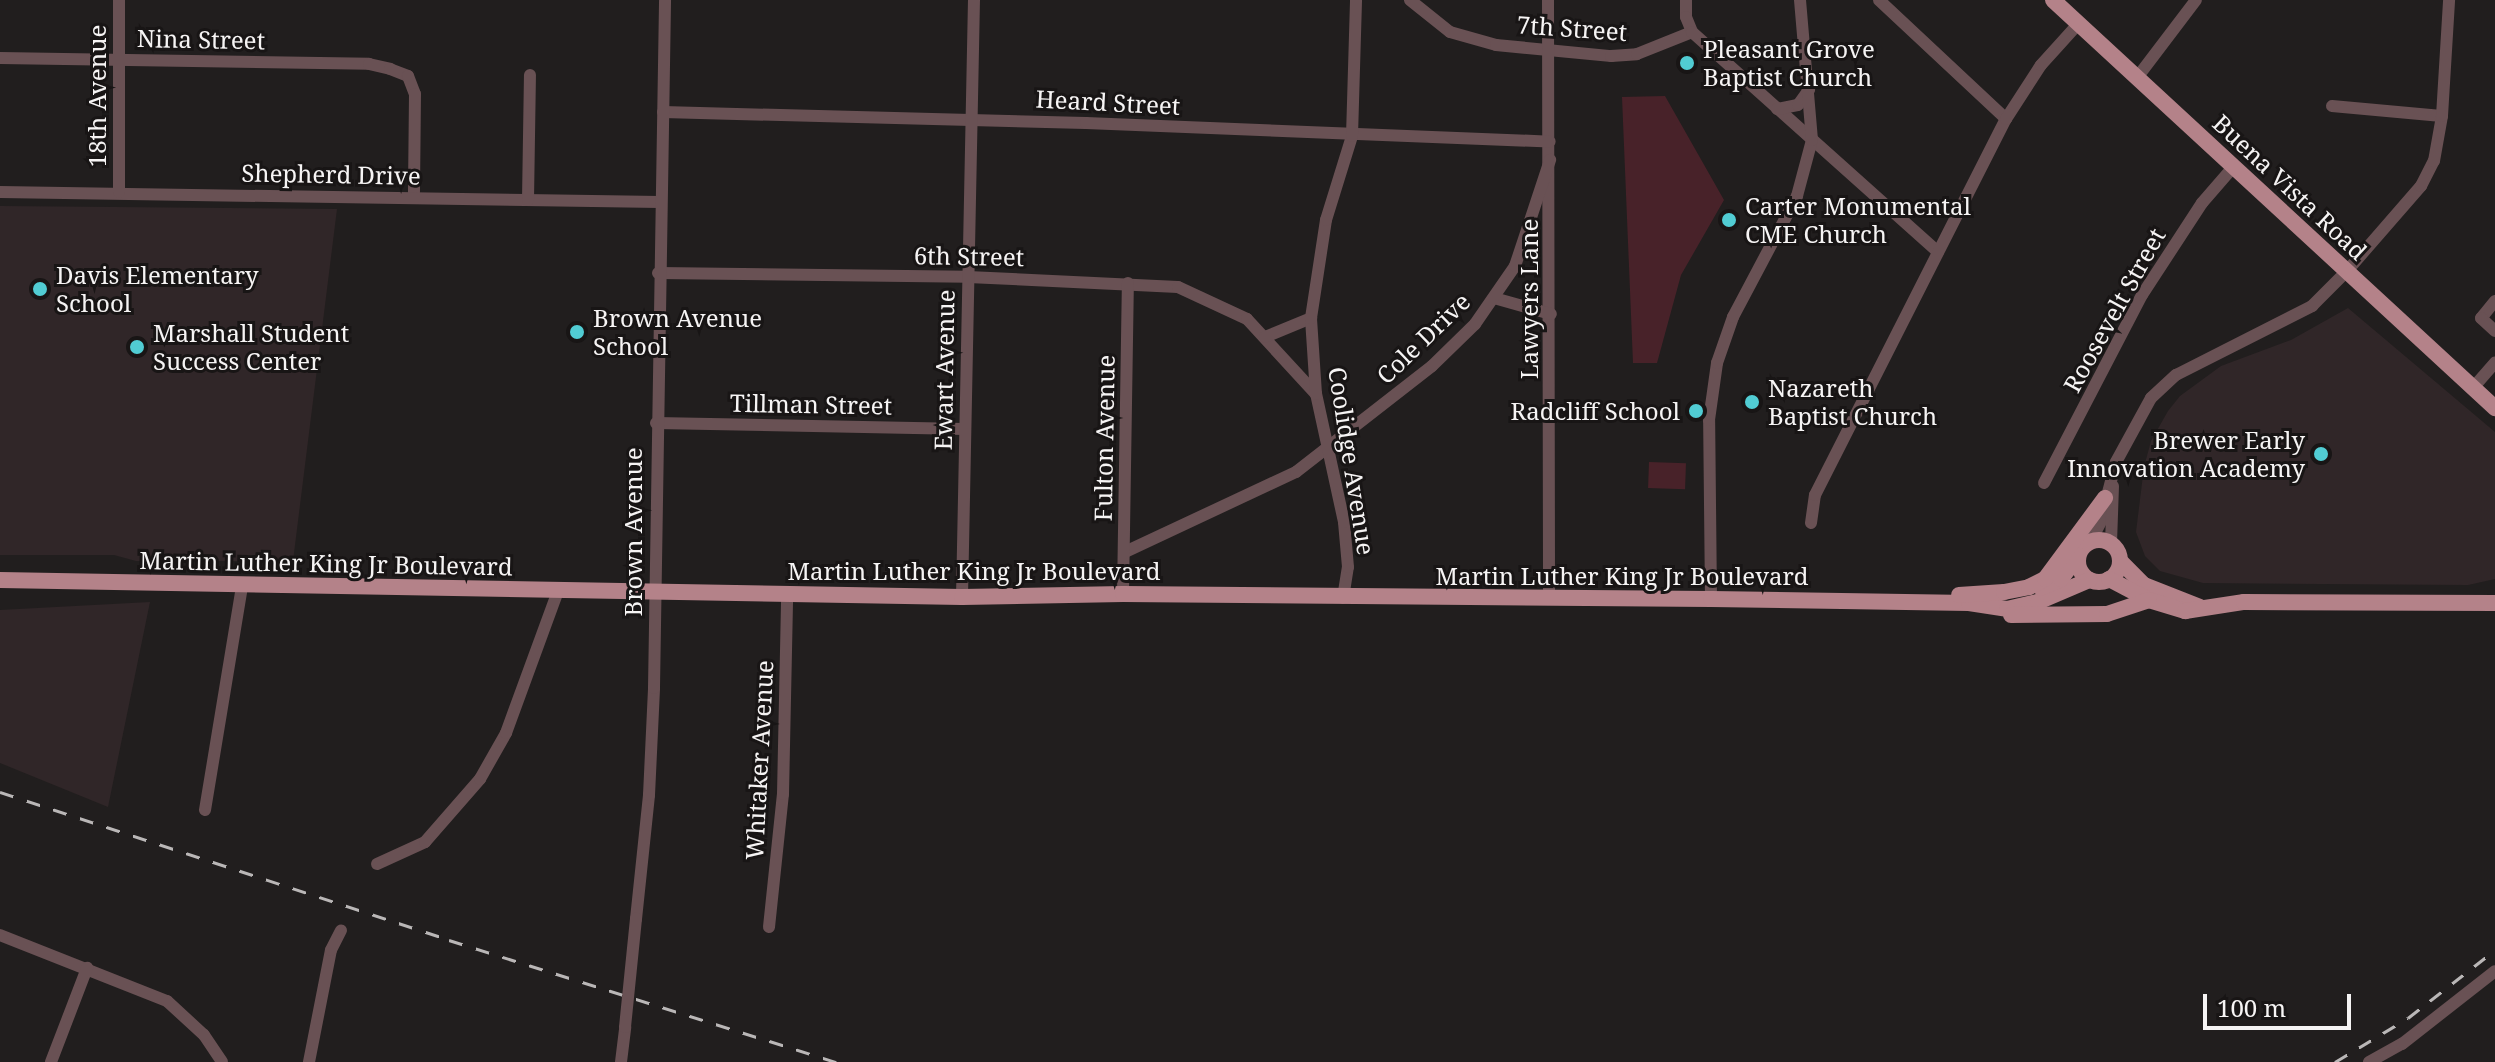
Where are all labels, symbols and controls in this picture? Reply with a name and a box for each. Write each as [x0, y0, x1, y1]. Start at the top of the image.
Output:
street label: 7th Street [1516, 10, 1628, 46]
street label: Nina Street [137, 23, 265, 55]
street label: 18th Avenue [83, 25, 111, 167]
place label: Pleasant Grove Baptist Church [1703, 35, 1875, 91]
marker: Pleasant Grove Baptist Church [1678, 54, 1696, 72]
street label: Heard Street [1035, 84, 1181, 120]
street label: Buena Vista Road [2207, 108, 2373, 266]
street label: Shepherd Drive [241, 158, 421, 190]
place label: Carter Monumental CME Church [1745, 192, 1971, 248]
marker: Carter Monumental CME Church [1720, 211, 1738, 229]
street label: Lawyers Lane [1515, 219, 1543, 379]
street label: Roosevelt Street [2057, 223, 2171, 397]
street label: 6th Street [914, 241, 1024, 271]
place label: Davis Elementary School [56, 261, 259, 317]
marker: Davis Elementary School [31, 280, 49, 298]
street label: Cole Drive [1370, 287, 1476, 389]
street label: Ewart Avenue [928, 289, 960, 451]
place label: Brown Avenue School [593, 304, 762, 360]
place label: Marshall Student Success Center [153, 319, 349, 375]
marker: Brown Avenue School [568, 323, 586, 341]
marker: Marshall Student Success Center [128, 338, 146, 356]
street label: Fulton Avenue [1088, 354, 1120, 522]
street label: Coolidge Avenue [1323, 365, 1381, 557]
place label: Nazareth Baptist Church [1768, 374, 1937, 430]
street label: Tillman Street [730, 388, 892, 420]
marker: Nazareth Baptist Church [1743, 393, 1761, 411]
place label: Radcliff School [1511, 397, 1680, 425]
marker: Radcliff School [1687, 402, 1705, 420]
place label: Brewer Early Innovation Academy [2067, 426, 2305, 482]
marker: Brewer Early Innovation Academy [2312, 445, 2330, 463]
street label: Brown Avenue [619, 447, 647, 617]
street label: Martin Luther King Jr Boulevard [139, 545, 513, 581]
street label: Martin Luther King Jr Boulevard [787, 557, 1161, 585]
street label: Martin Luther King Jr Boulevard [1435, 562, 1809, 590]
street label: Whitaker Avenue [739, 660, 779, 860]
scale bar [2207, 978, 2355, 1028]
text: 100 m [2217, 991, 2286, 1024]

